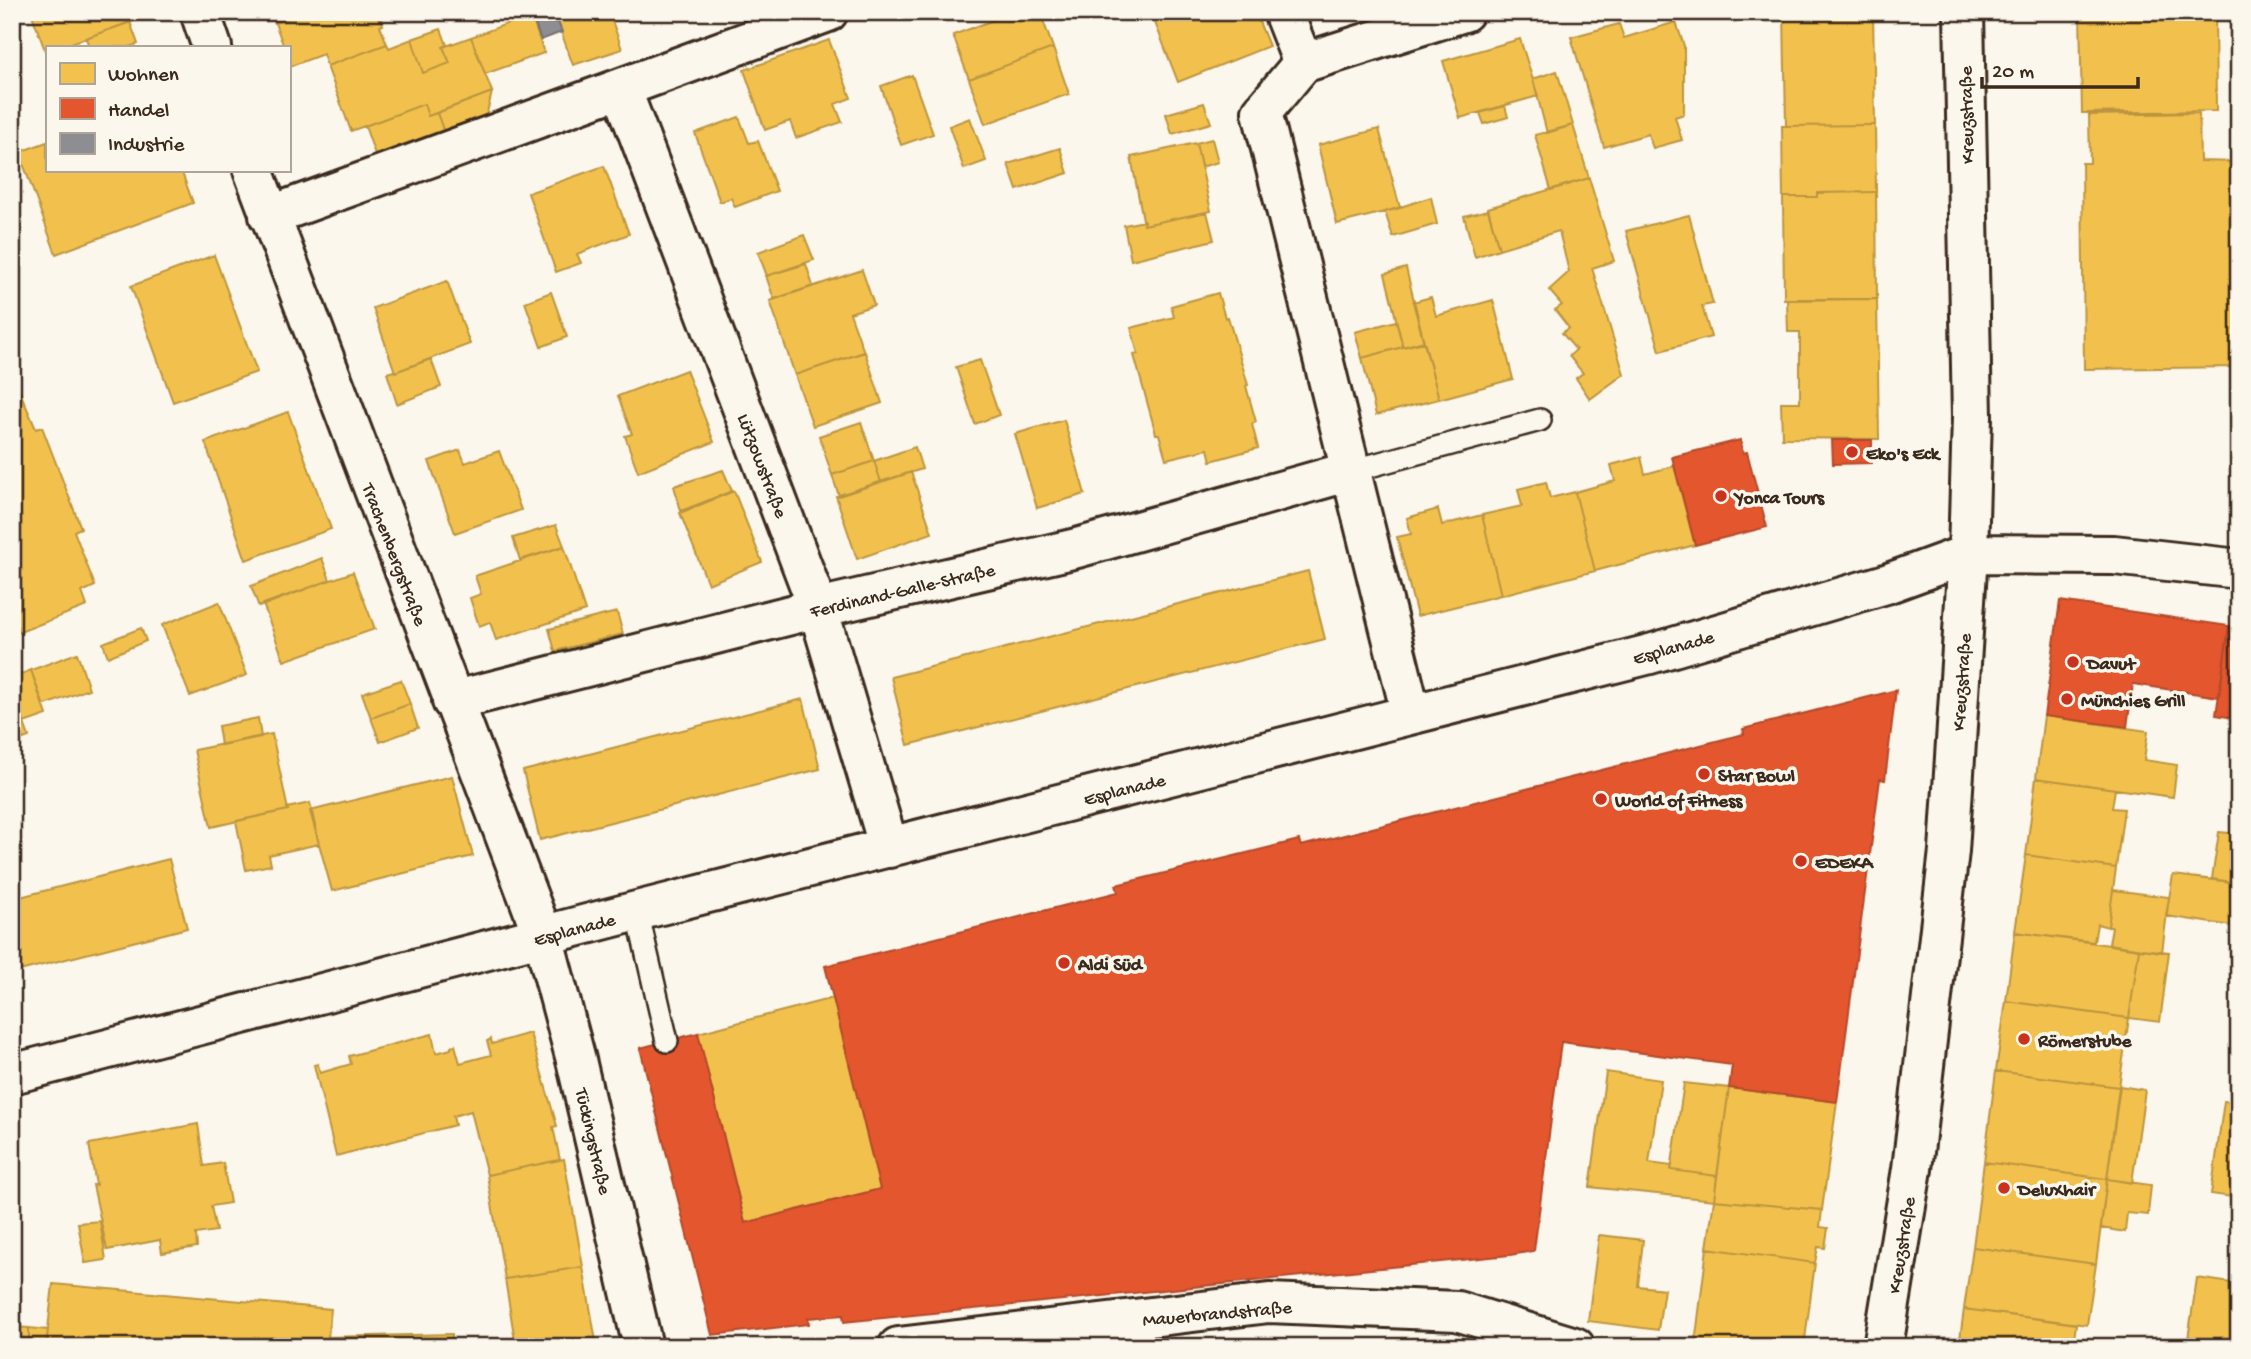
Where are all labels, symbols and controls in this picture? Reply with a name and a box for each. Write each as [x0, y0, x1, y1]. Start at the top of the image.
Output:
legend [46, 46, 290, 172]
scale bar [1982, 46, 2137, 90]
text: 20 m [1992, 61, 2034, 86]
text: Wohnen [108, 64, 179, 89]
street label: Kreuzstraße [1956, 66, 1981, 164]
text: Handel [108, 100, 169, 125]
text: Industrie [108, 134, 185, 159]
street label: Lützowstraße [730, 411, 791, 522]
marker: Eko's Eck [1844, 444, 1860, 460]
place label: Eko's Eck [1866, 444, 1942, 467]
street label: Trachenbergstraße [355, 480, 431, 630]
marker: Yonca Tours [1713, 488, 1729, 504]
place label: Yonca Tours [1733, 488, 1825, 511]
street label: Ferdinand-Galle-Straße [807, 560, 998, 625]
street label: Esplanade [1631, 627, 1717, 672]
street label: Kreuzstraße [1949, 633, 1978, 732]
marker: Davut [2065, 654, 2081, 670]
place label: Davut [2085, 654, 2137, 677]
marker: Münchies Grill [2059, 691, 2075, 707]
place label: Münchies Grill [2081, 691, 2185, 714]
marker: Star Bowl [1696, 766, 1712, 782]
place label: Star Bowl [1718, 766, 1795, 789]
street label: Esplanade [1082, 770, 1168, 813]
marker: World of Fitness [1593, 791, 1609, 807]
place label: World of Fitness [1614, 791, 1743, 814]
marker: EDEKA [1793, 853, 1809, 869]
place label: EDEKA [1815, 853, 1875, 876]
street label: Esplanade [532, 909, 618, 953]
marker: Aldi Süd [1056, 955, 1072, 971]
place label: Aldi Süd [1077, 955, 1144, 978]
marker: Römerstube [2016, 1031, 2032, 1047]
place label: Römerstube [2037, 1031, 2133, 1054]
street label: Tückingstraße [568, 1085, 615, 1197]
marker: DeluXhair [1996, 1180, 2012, 1196]
place label: DeluXhair [2016, 1180, 2097, 1203]
street label: Kreuzstraße [1884, 1195, 1922, 1296]
street label: Mauerbrandstraße [1142, 1297, 1293, 1333]

